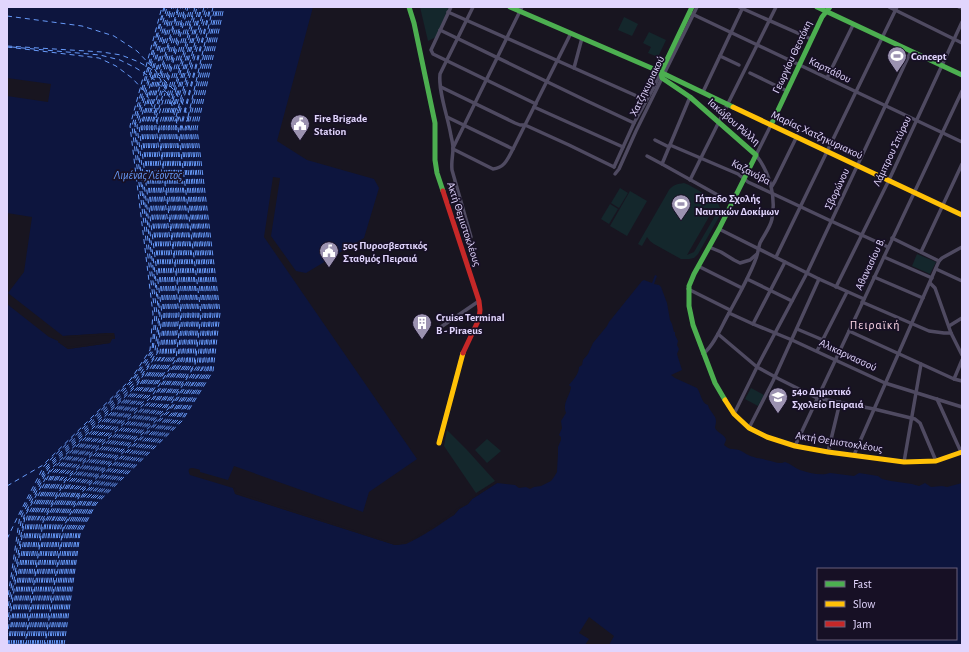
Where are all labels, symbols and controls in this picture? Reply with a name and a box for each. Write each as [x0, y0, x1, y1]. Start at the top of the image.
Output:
street label: Γεωργίου Θεοτόκη [770, 19, 814, 95]
sports icon: Concept [886, 45, 908, 73]
place label: Concept [911, 51, 947, 62]
street label: Χατζηκυριακού [628, 54, 666, 118]
street label: Καρπάθου [807, 55, 853, 85]
street label: Ιακώβου Ράλλη [706, 96, 762, 148]
street label: Μαρίας Χατζηκυριακού [769, 109, 865, 161]
public building icon: Fire Brigade Station [289, 113, 311, 141]
place label: Fire Brigade Station [314, 113, 367, 137]
street label: Λάμπρου Σπύρου [871, 114, 913, 188]
street label: Καζανόβα [730, 157, 772, 187]
street label: Σβορώνου [823, 167, 851, 211]
water label: Λιμένας Λέοντος [113, 169, 183, 182]
street label: Ακτή Θεμιστοκλέους [445, 180, 483, 268]
sports icon: Γήπεδο Σχολής Ναυτικών Δοκίμων [670, 193, 692, 221]
place label: Γήπεδο Σχολής Ναυτικών Δοκίμων [695, 193, 779, 217]
street label: Αθανασίου Β. [853, 236, 887, 292]
public building icon: 5ος Πυροσβεστικός Σταθμός Πειραιά [318, 240, 340, 268]
place label: 5ος Πυροσβεστικός Σταθμός Πειραιά [343, 240, 428, 264]
building icon: Cruise Terminal B - Piraeus [411, 312, 433, 340]
place label: Cruise Terminal B - Piraeus [436, 312, 505, 336]
district label: Πειραϊκή [850, 319, 900, 331]
street label: Αλικαρνασσού [818, 337, 878, 373]
school or university icon: 54ο Δημοτικό Σχολείο Πειραιά [767, 386, 789, 414]
place label: 54ο Δημοτικό Σχολείο Πειραιά [792, 386, 864, 410]
street label: Ακτή Θεμιστοκλέους [795, 430, 883, 454]
legend [817, 568, 957, 640]
text: Fast [853, 578, 872, 590]
text: Slow [853, 598, 875, 610]
text: Jam [853, 618, 872, 630]

